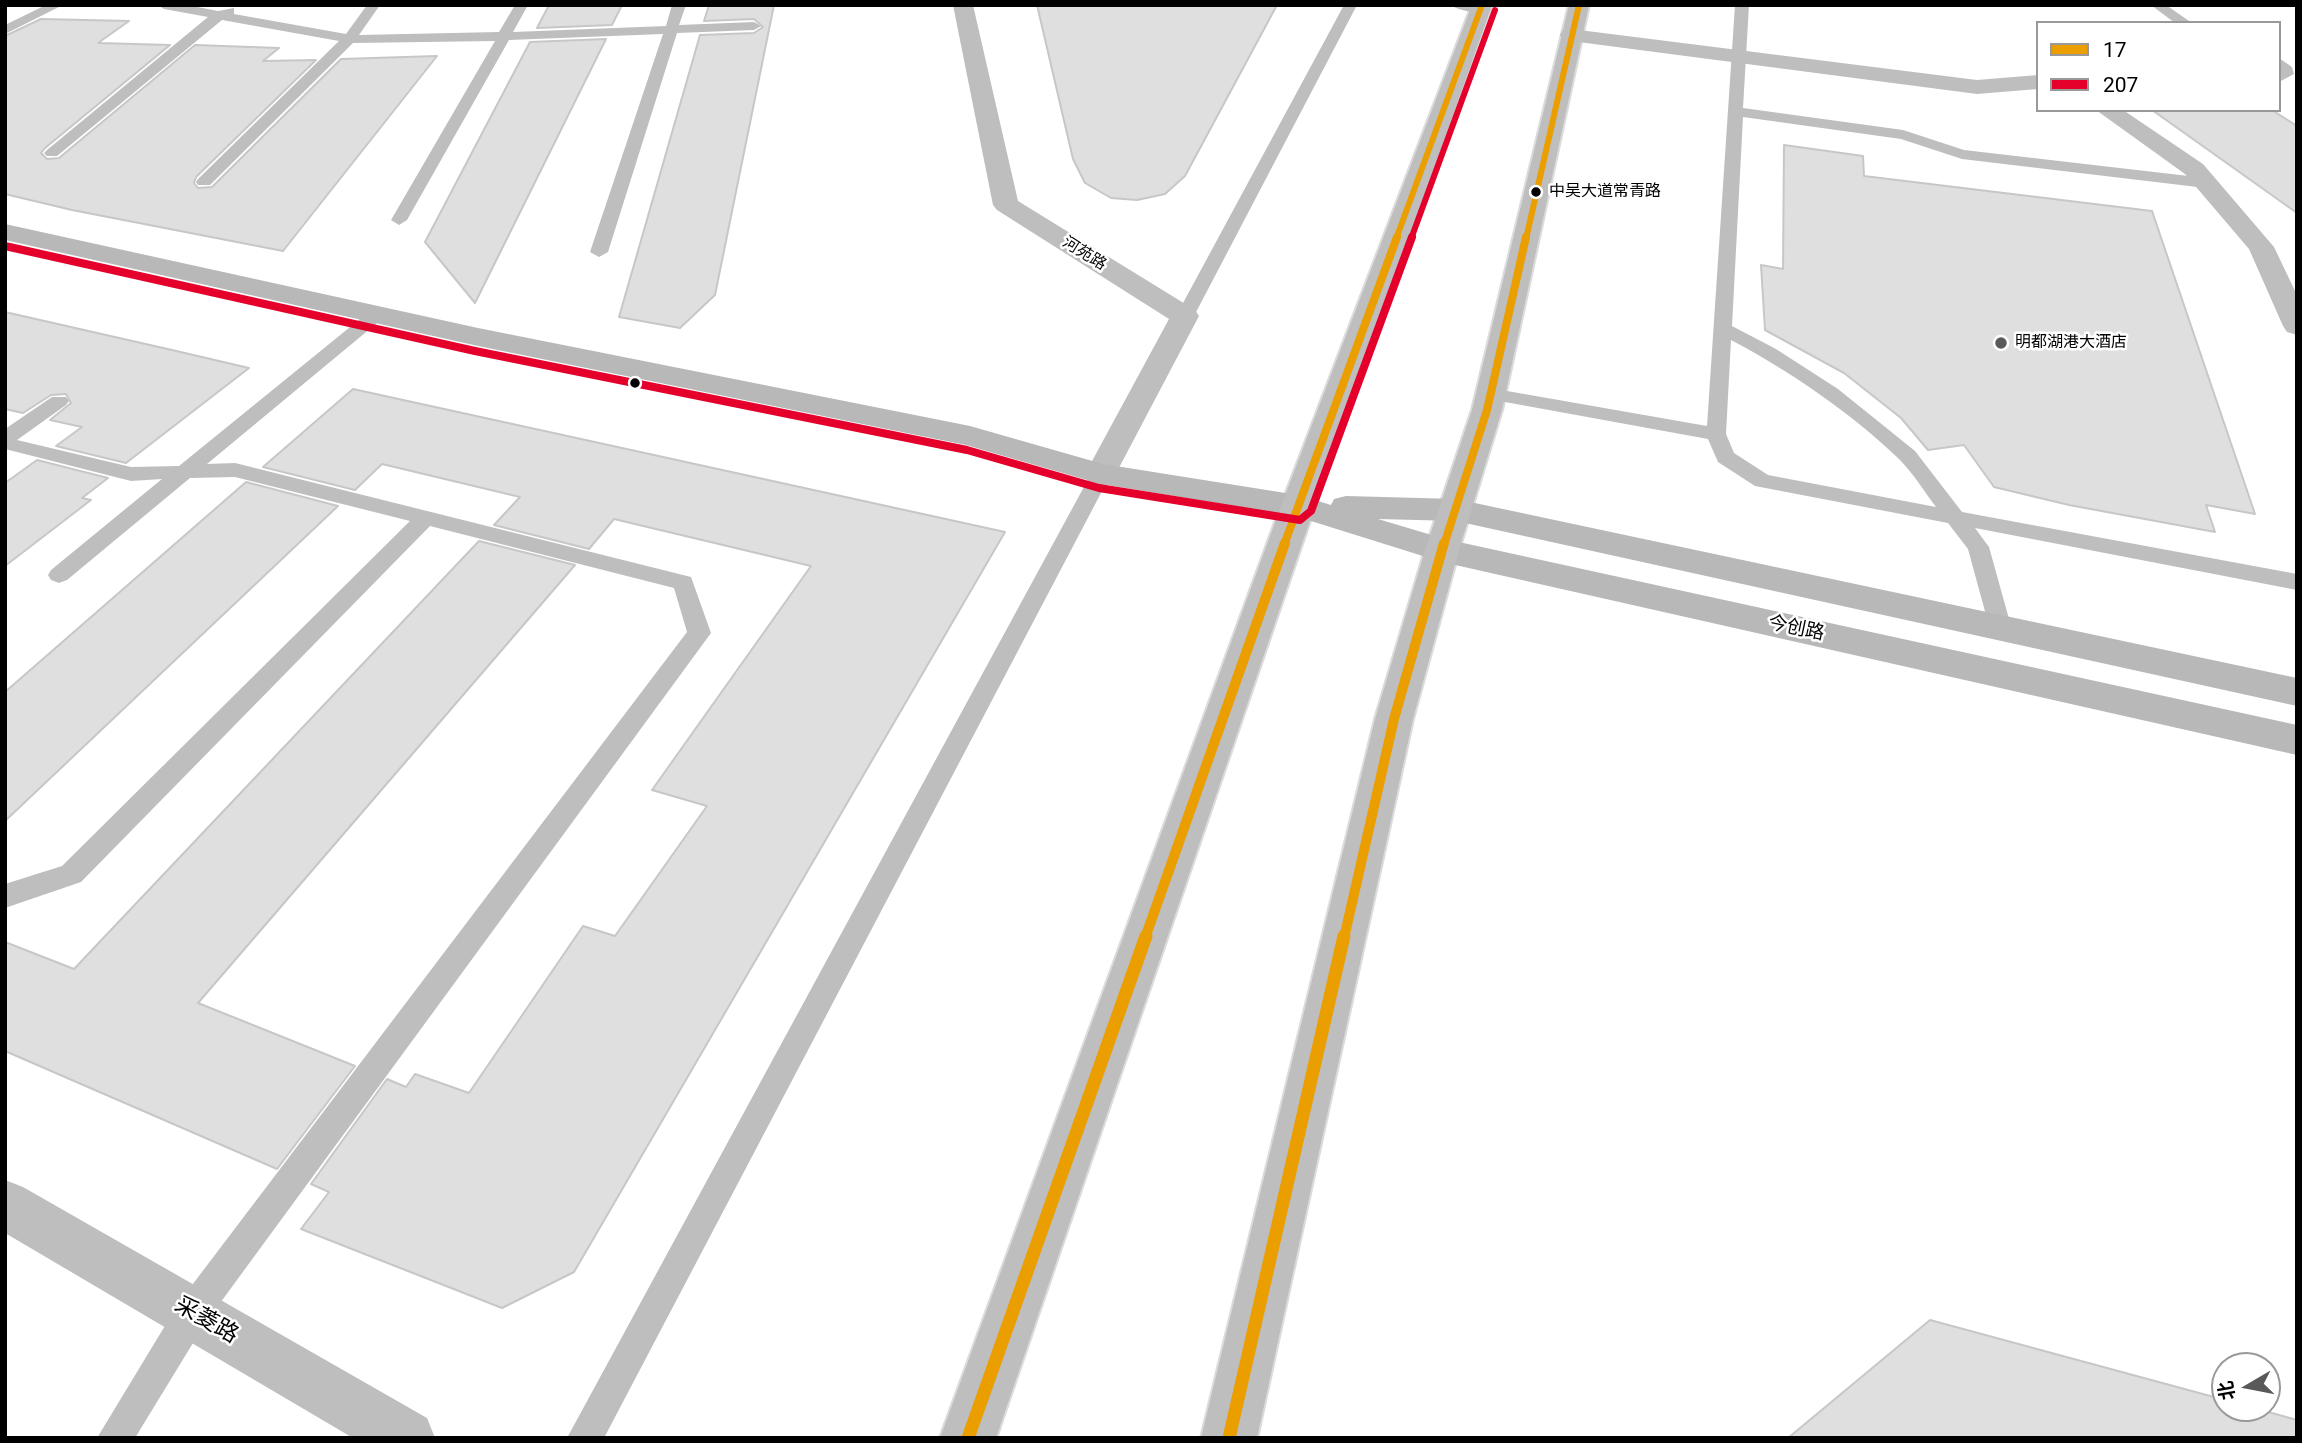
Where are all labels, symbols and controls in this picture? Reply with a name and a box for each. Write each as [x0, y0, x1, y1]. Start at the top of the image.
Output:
legend [2036, 21, 2281, 112]
text: 17 [2103, 38, 2127, 62]
text: 207 [2103, 73, 2138, 97]
place label: 中吴大道常青路 [1549, 182, 1661, 202]
marker: 中吴大道常青路 [1529, 185, 1543, 199]
street label: 河苑路 [1059, 233, 1109, 275]
place label: 明都湖港大酒店 [2015, 333, 2127, 353]
marker: 明都湖港大酒店 [1993, 335, 2009, 351]
unlabelled marker [628, 376, 642, 390]
street label: 今创路 [1766, 612, 1826, 646]
street label: 采菱路 [169, 1292, 243, 1350]
north arrow [2211, 1352, 2281, 1422]
text: 北 [2214, 1379, 2240, 1402]

